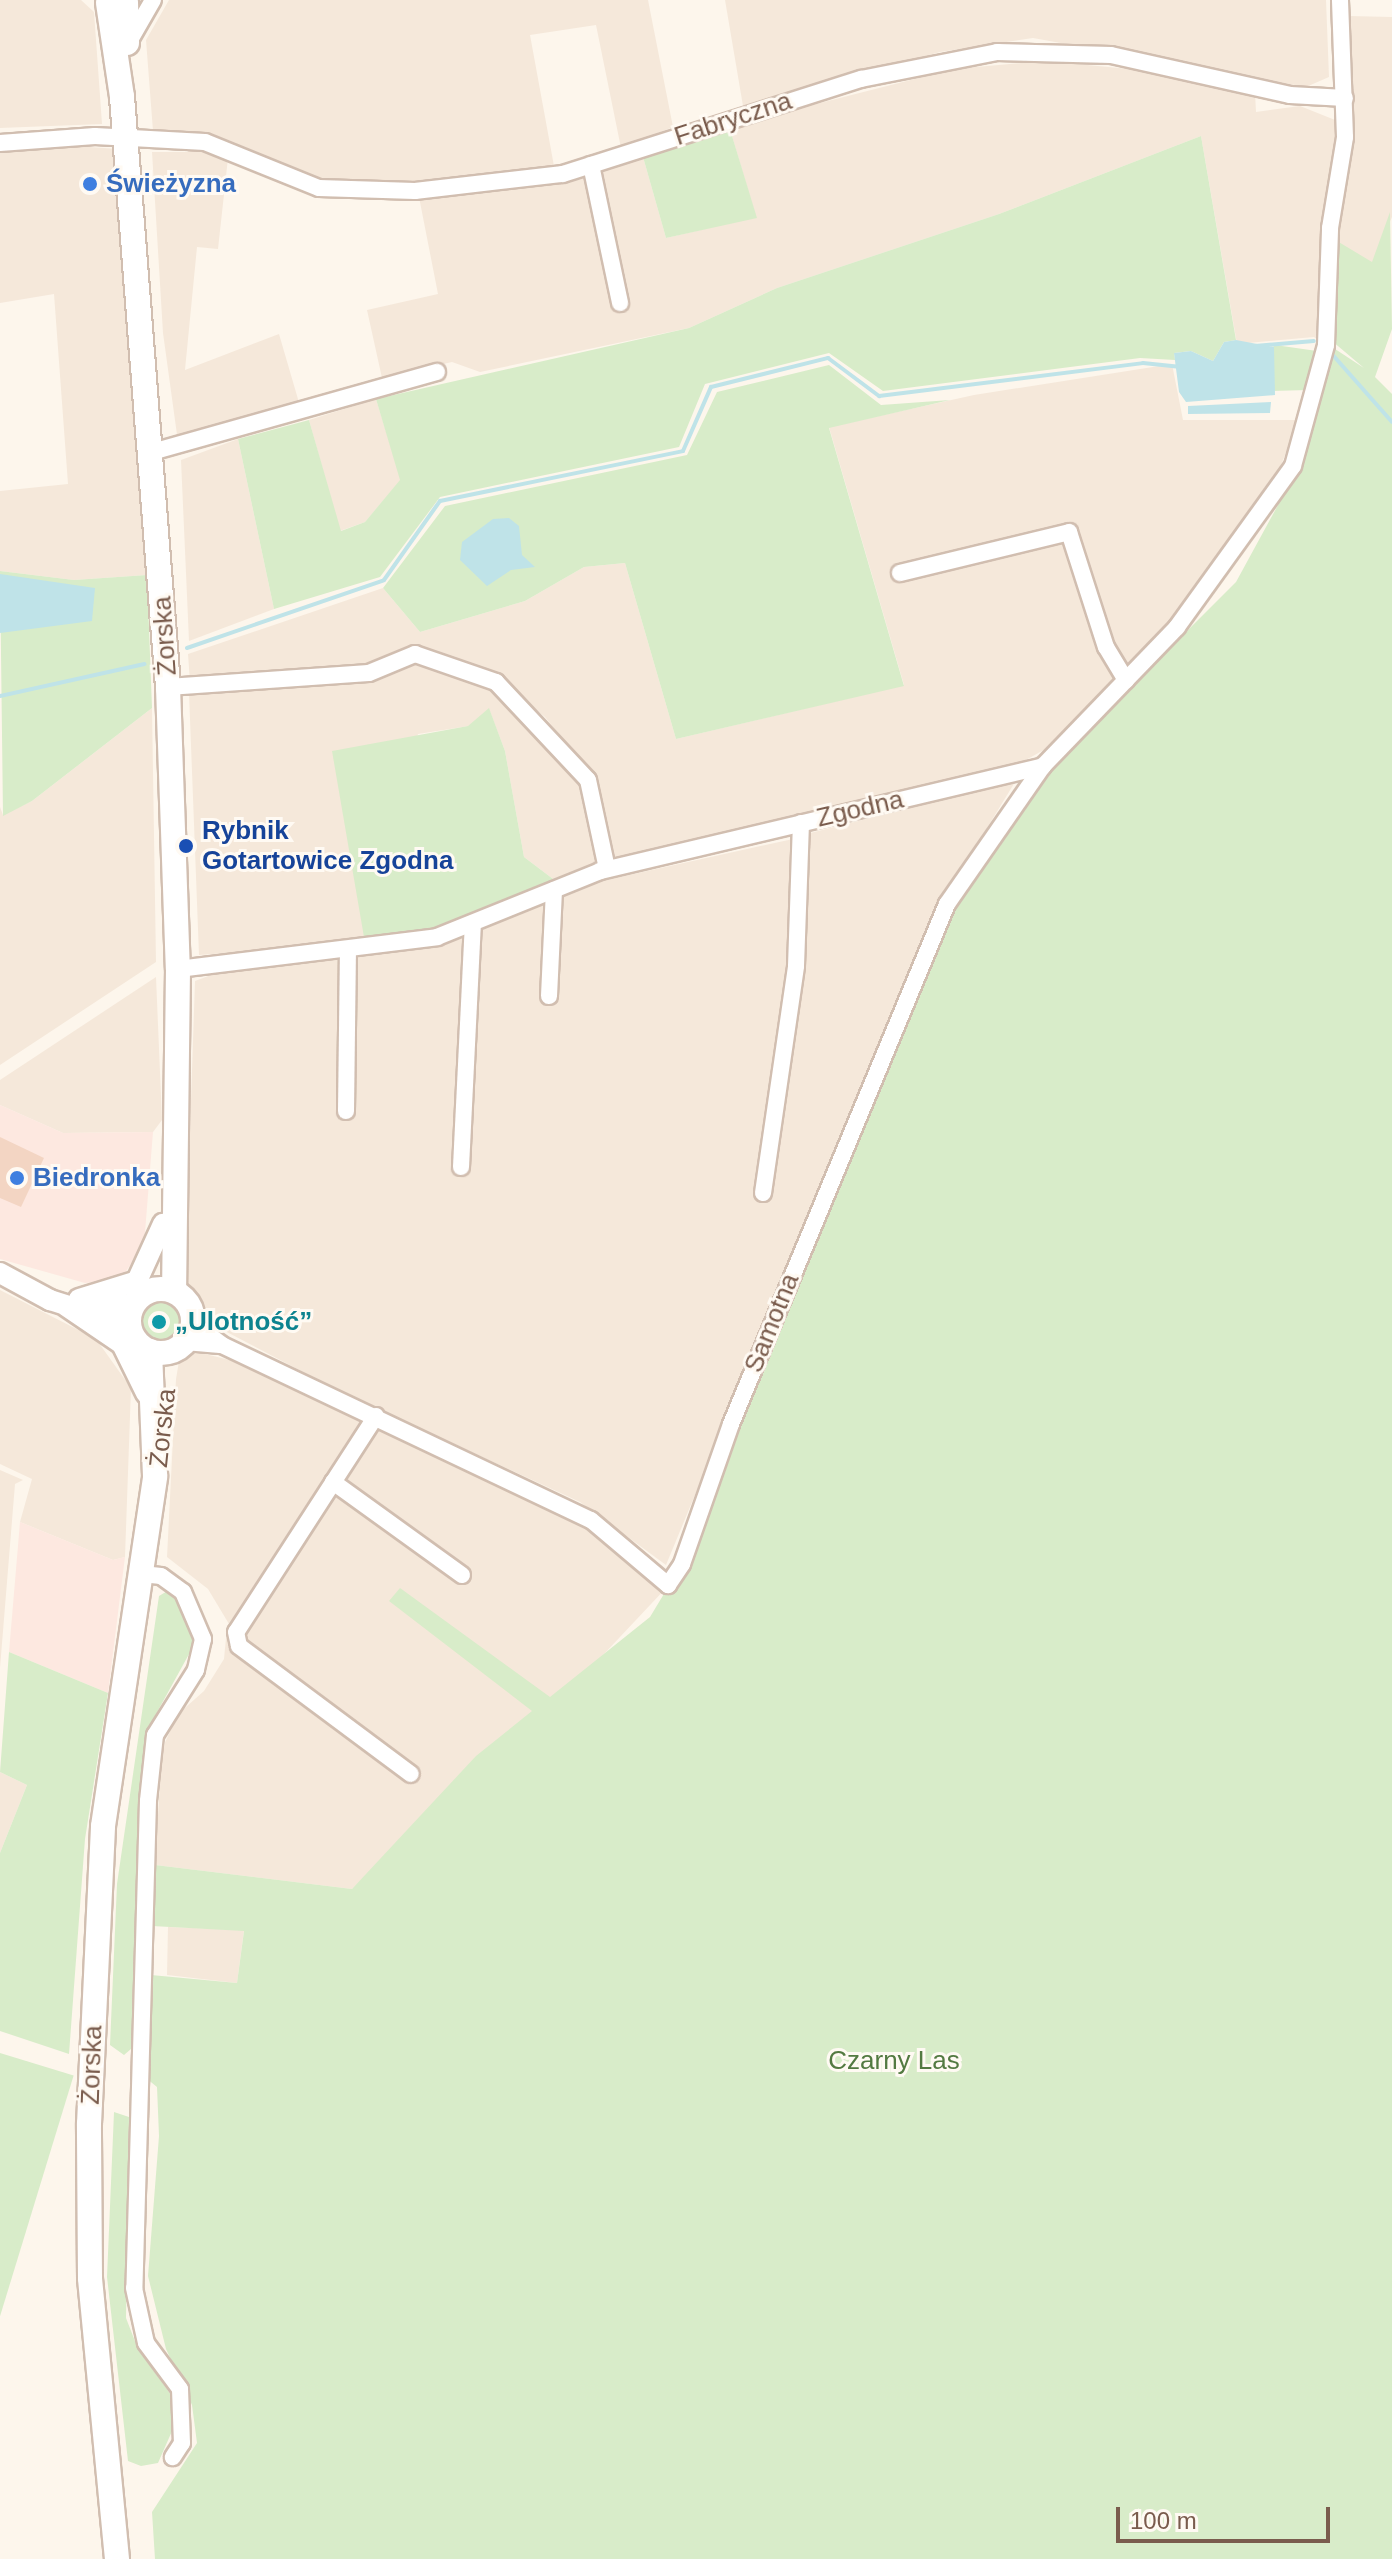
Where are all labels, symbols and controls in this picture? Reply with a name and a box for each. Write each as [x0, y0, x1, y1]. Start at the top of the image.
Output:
street label: Fabryczna [670, 85, 796, 153]
place label: Świeżyzna [106, 168, 236, 200]
marker: Świeżyzna [81, 175, 99, 193]
street label: Żorska [147, 595, 183, 677]
street label: Zgodna [814, 784, 906, 834]
place label: Rybnik Gotartowice Zgodna [202, 815, 453, 876]
marker: Rybnik Gotartowice Zgodna [177, 837, 195, 855]
place label: Biedronka [33, 1162, 160, 1194]
marker: Biedronka [8, 1169, 26, 1187]
street label: Samotna [738, 1269, 806, 1377]
place label: „Ulotność” [175, 1306, 312, 1338]
marker: „Ulotność” [150, 1313, 168, 1331]
street label: Żorska [143, 1387, 183, 1469]
street label: Żorska [75, 2025, 109, 2105]
park label: Czarny Las [828, 2045, 960, 2077]
scale bar [1120, 2491, 1334, 2541]
text: 100 m [1130, 2507, 1197, 2534]

